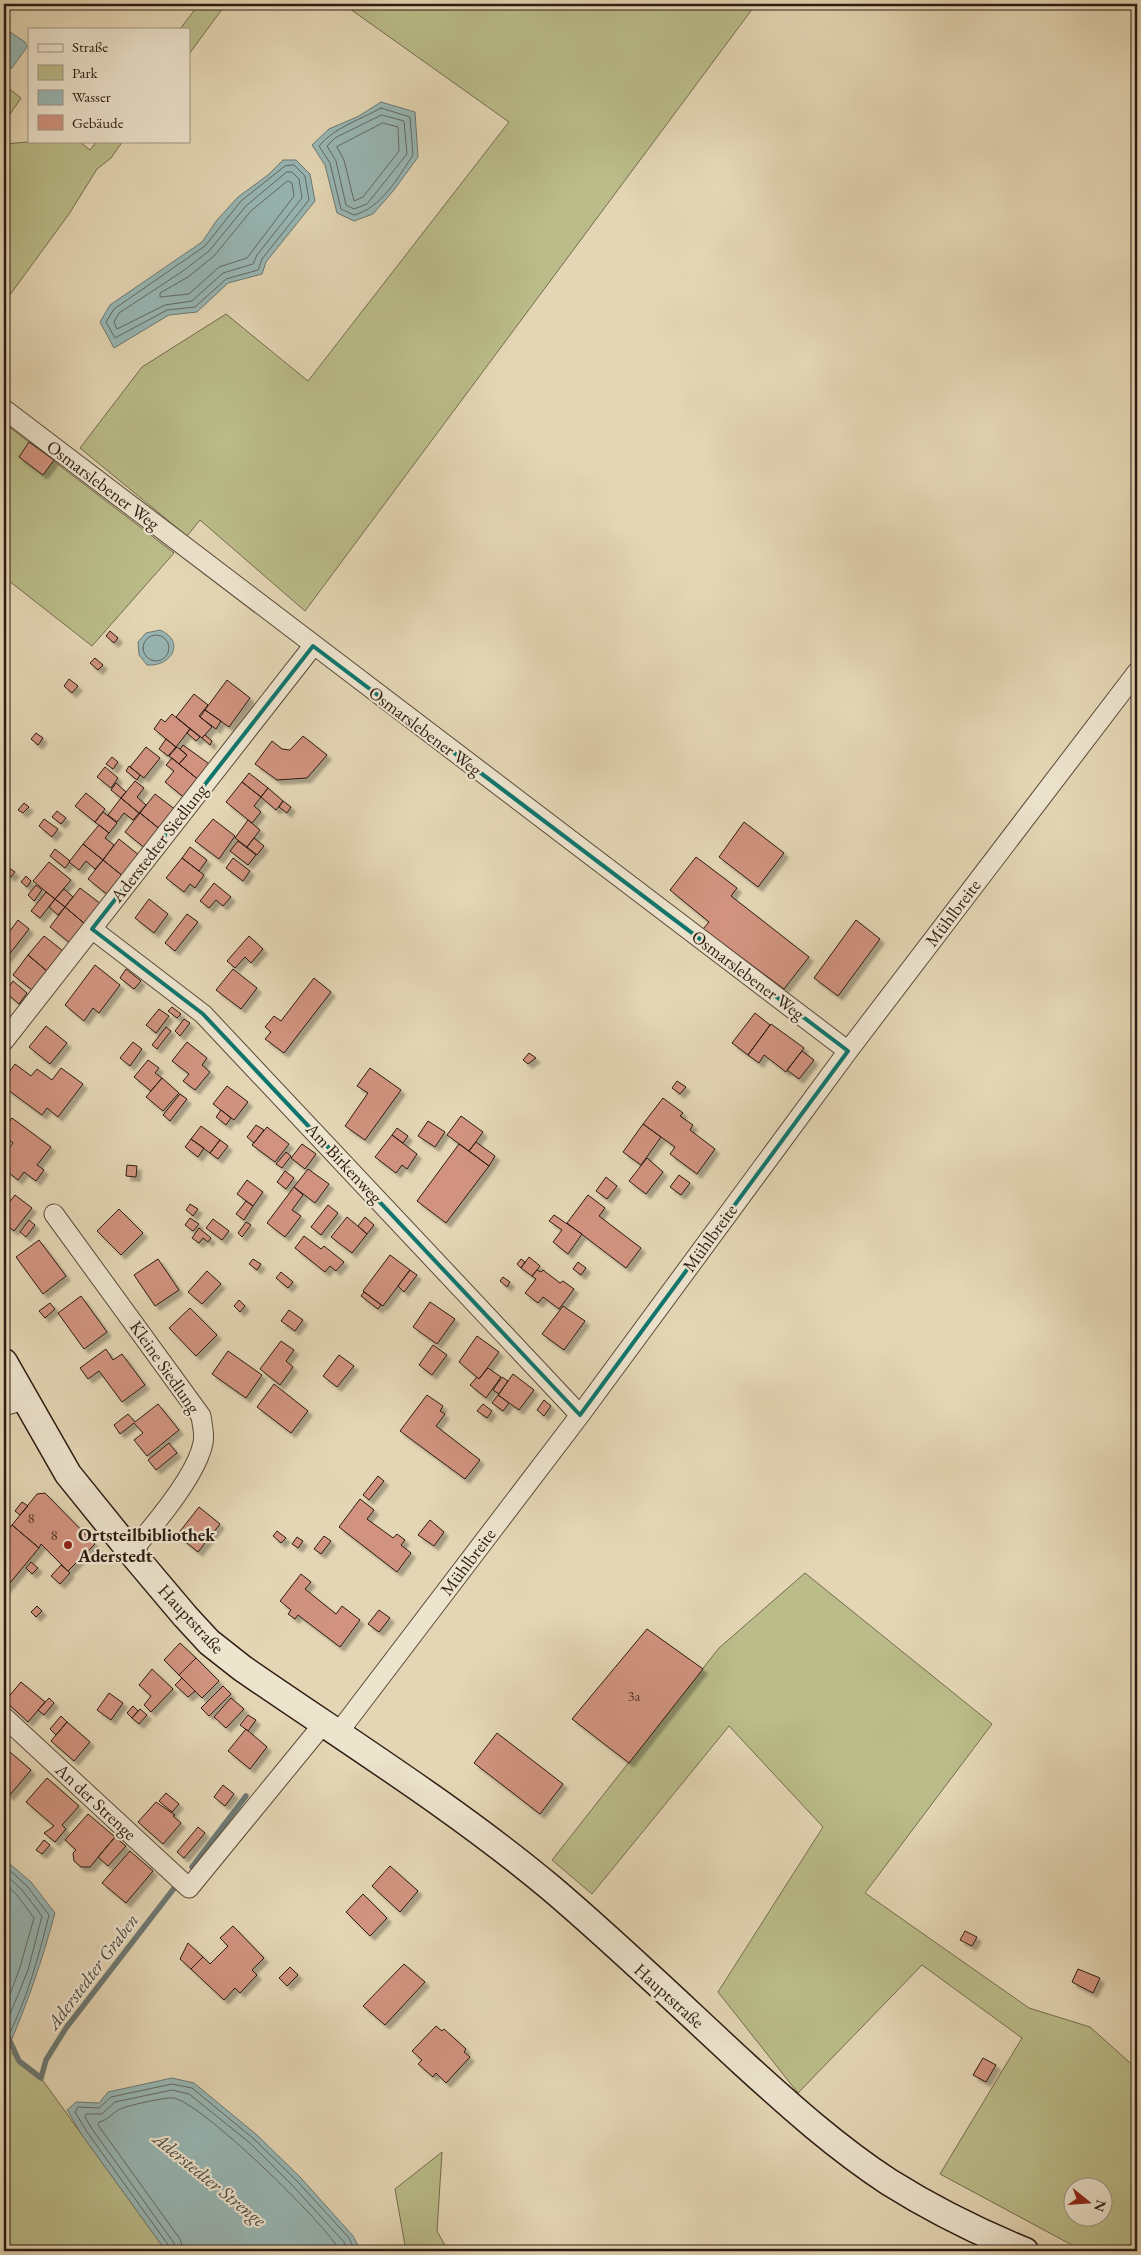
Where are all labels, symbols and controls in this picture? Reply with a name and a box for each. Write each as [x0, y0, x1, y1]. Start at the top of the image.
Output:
legend [28, 28, 190, 142]
text: Straße [72, 37, 108, 56]
text: Park [72, 63, 99, 82]
text: Wasser [72, 87, 111, 106]
text: Gebäude [72, 113, 124, 132]
street label: Osmarslebener Weg [42, 435, 165, 535]
street label: Osmarslebener Weg [364, 681, 487, 781]
street label: Aderstedter Siedlung [105, 779, 212, 907]
street label: Mühlbreite [920, 874, 985, 951]
street label: Osmarslebener Weg [687, 925, 810, 1025]
street label: Am Birkenweg [300, 1117, 388, 1208]
street label: Mühlbreite [677, 1199, 742, 1276]
street label: Kleine Siedlung [125, 1316, 206, 1418]
house number: 8 [27, 1508, 35, 1527]
place label: Ortsteilbibliothek Aderstedt [77, 1523, 216, 1567]
street label: Mühlbreite [435, 1523, 500, 1600]
house number: 8 [50, 1525, 58, 1544]
marker: Ortsteilbibliothek Aderstedt [62, 1539, 74, 1551]
street label: Hauptstraße [153, 1579, 229, 1658]
house number: 3a [627, 1686, 641, 1705]
street label: An der Strenge [50, 1758, 142, 1845]
water label: Aderstedter Graben [39, 1908, 144, 2036]
street label: Hauptstraße [629, 1958, 709, 2033]
water label: Aderstedter Strenge [147, 2125, 272, 2233]
north arrow [1064, 2178, 1114, 2228]
text: N [1090, 2198, 1111, 2214]

